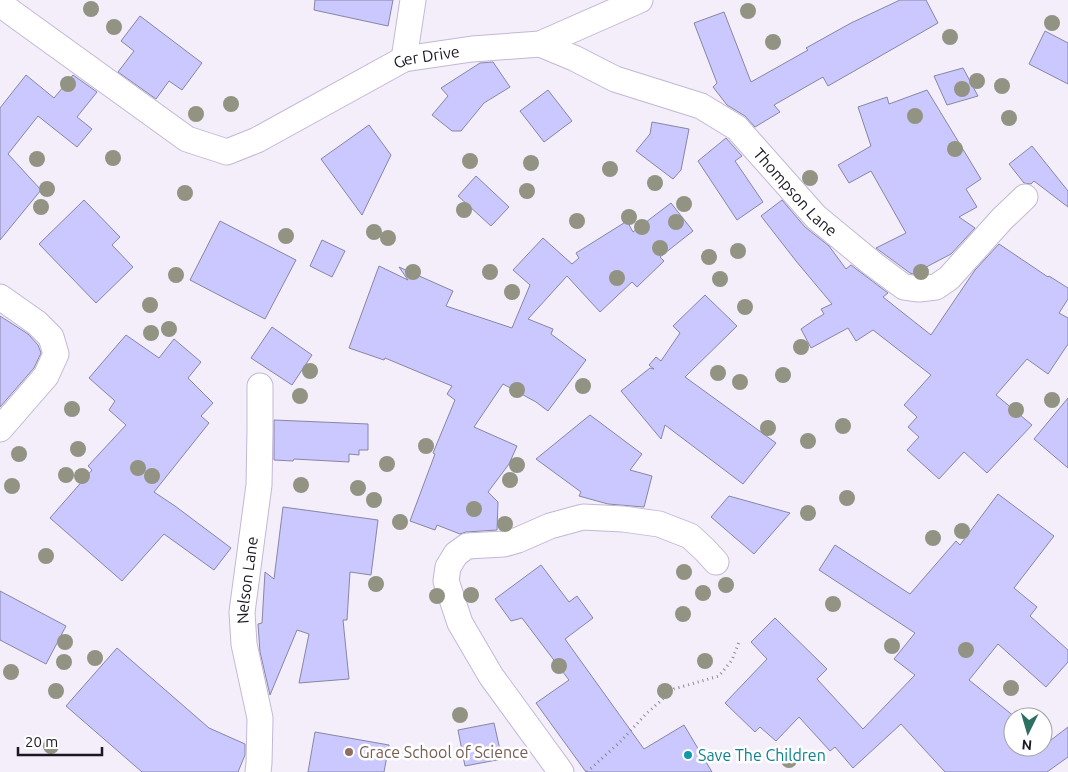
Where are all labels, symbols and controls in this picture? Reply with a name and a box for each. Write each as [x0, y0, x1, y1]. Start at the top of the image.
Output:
street label: Ger Drive [390, 42, 461, 72]
street label: Thompson Lane [750, 144, 841, 240]
street label: Nelson Lane [233, 535, 261, 624]
north arrow [1003, 707, 1053, 757]
scale bar [18, 724, 101, 756]
text: 20 m [25, 733, 58, 750]
text: N [1021, 737, 1033, 753]
place label: Grace School of Science [359, 743, 528, 761]
marker: Grace School of Science [343, 746, 355, 758]
place label: Save The Children [698, 746, 826, 764]
marker: Save The Children [682, 749, 694, 761]

